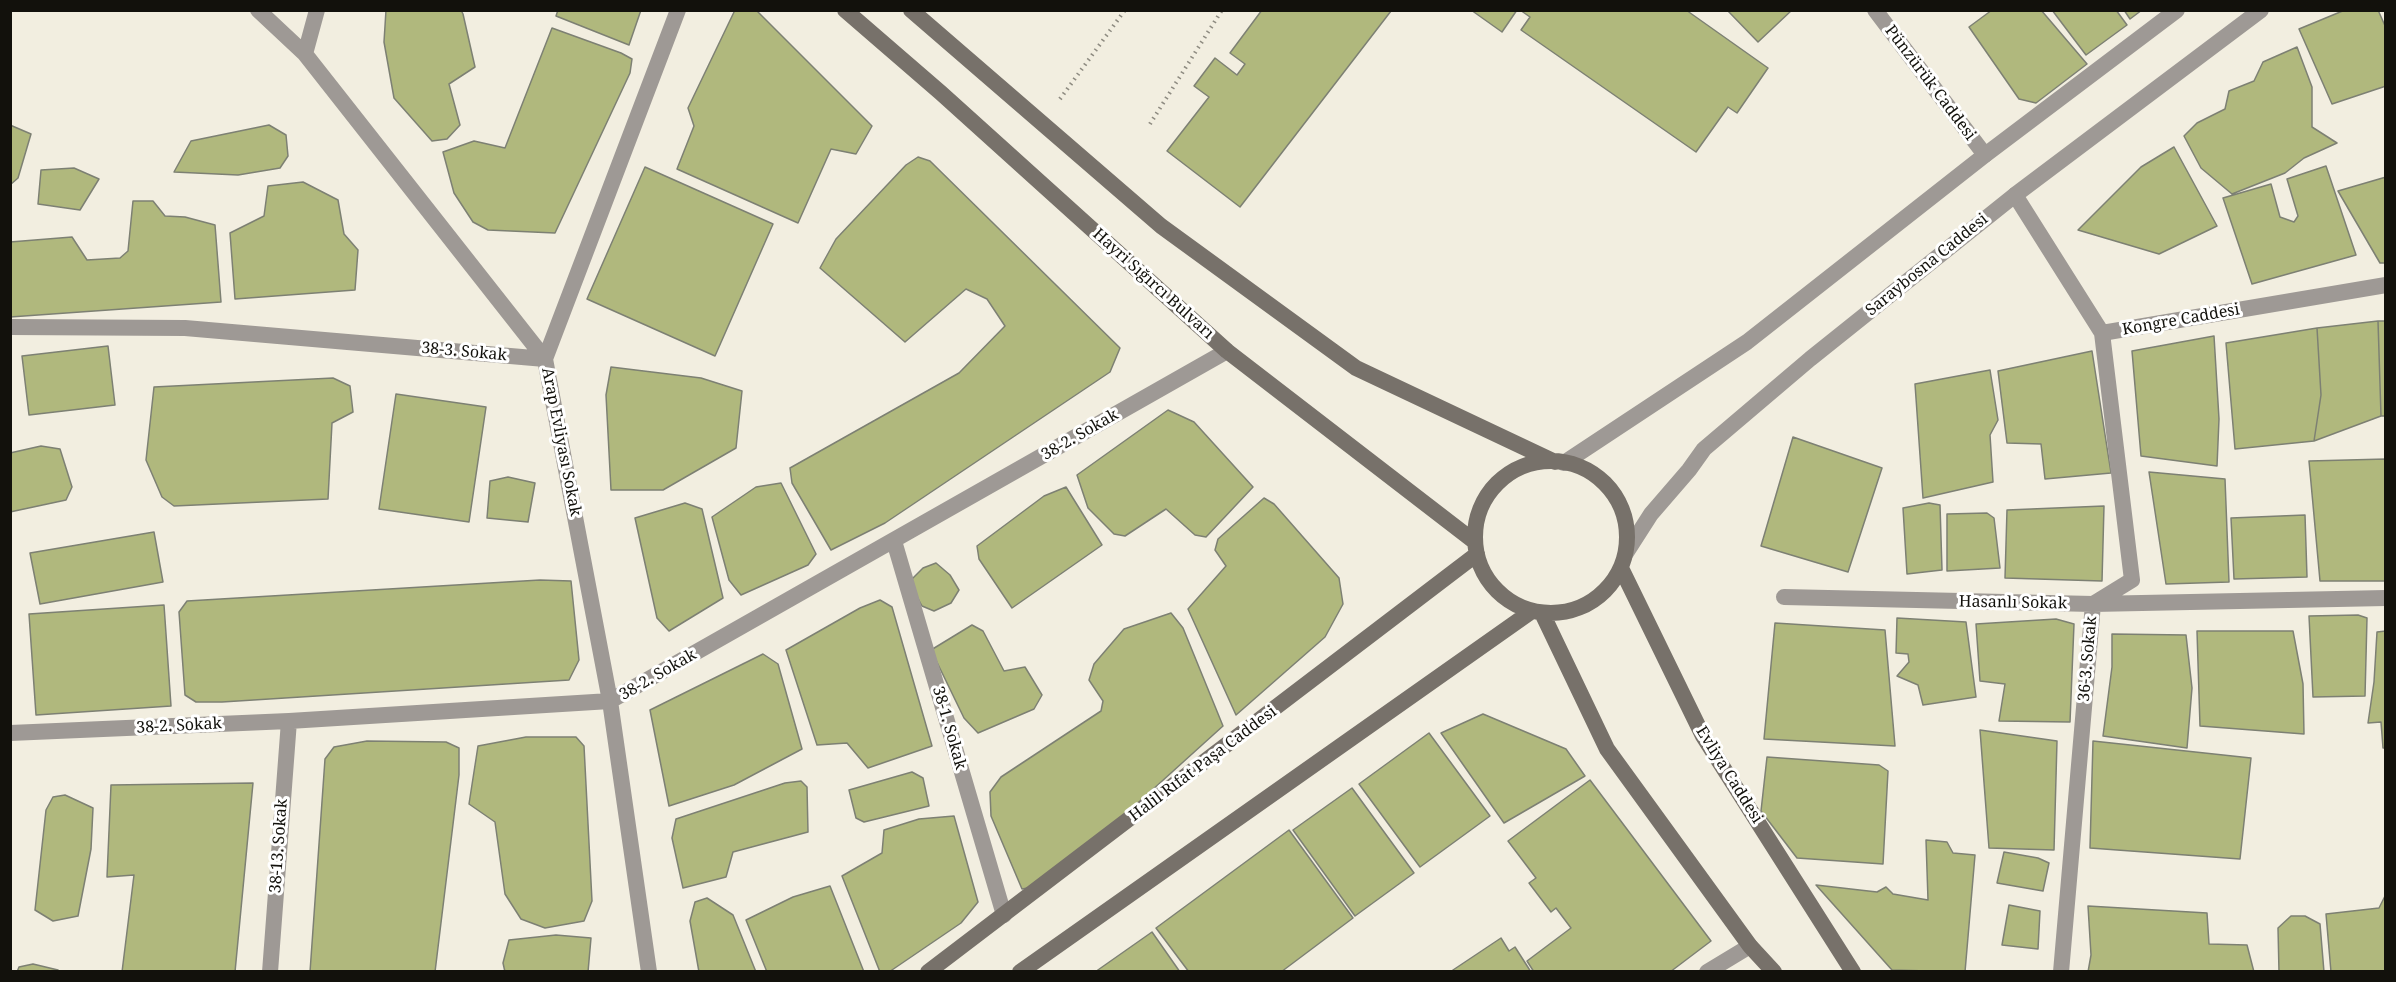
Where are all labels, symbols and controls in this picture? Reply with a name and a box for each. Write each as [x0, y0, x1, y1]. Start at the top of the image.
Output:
street label: Pünzürük Caddesi [1880, 22, 1980, 144]
street label: Saraybosna Caddesi [1862, 210, 1992, 320]
street label: Hayri Sığırcı Bulvarı [1089, 225, 1217, 343]
street label: Kongre Caddesi [2121, 300, 2241, 340]
street label: 38-3. Sokak [421, 339, 507, 365]
street label: Arap Evliyası Sokak [537, 366, 585, 518]
street label: 38-2. Sokak [1038, 405, 1122, 465]
street label: Hasanlı Sokak [1959, 592, 2067, 614]
street label: 36-3. Sokak [2075, 616, 2101, 702]
street label: 38-2. Sokak [616, 645, 700, 705]
street label: 38-1. Sokak [928, 684, 970, 772]
street label: Halil Rıfat Paşa Caddesi [1125, 702, 1281, 826]
street label: 38-2. Sokak [136, 714, 222, 738]
street label: Evliya Caddesi [1691, 723, 1767, 827]
street label: 38-13. Sokak [266, 798, 292, 894]

